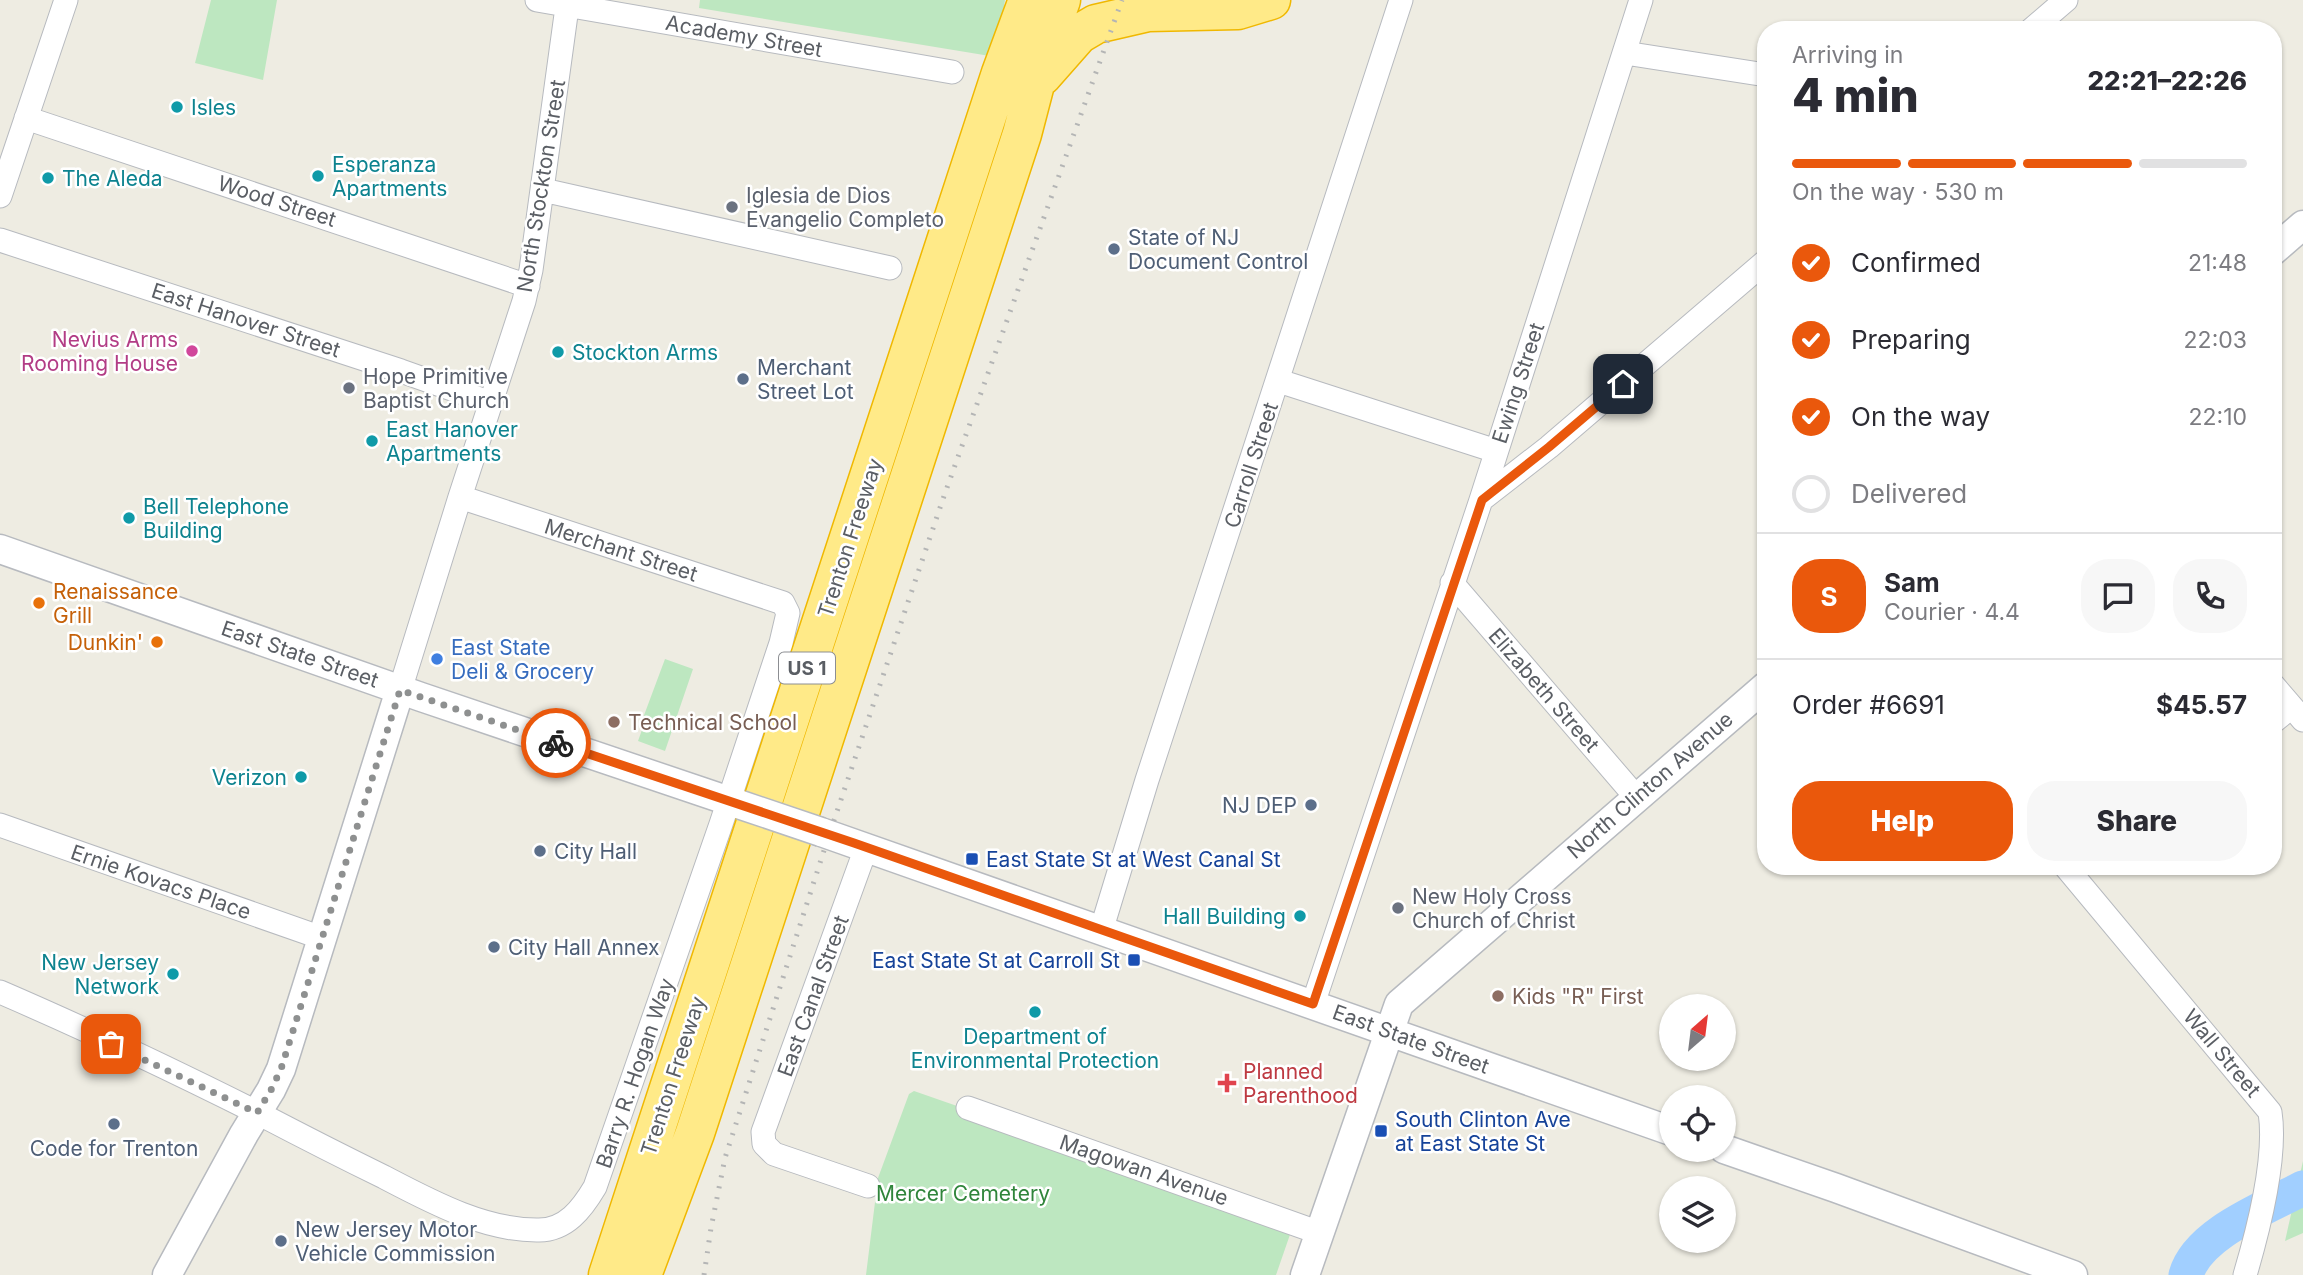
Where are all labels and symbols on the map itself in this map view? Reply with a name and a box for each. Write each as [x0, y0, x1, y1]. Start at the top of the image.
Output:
street label: Academy Street [664, 10, 824, 62]
street label: North Stockton Street [512, 78, 570, 294]
place label: Isles [191, 95, 236, 120]
marker: Isles [169, 99, 185, 115]
place label: Esperanza Apartments [332, 152, 447, 201]
place label: The Aleda [62, 166, 163, 191]
marker: Esperanza Apartments [310, 168, 326, 184]
marker: The Aleda [40, 170, 56, 186]
street label: Wood Street [215, 170, 339, 232]
place label: Iglesia de Dios Evangelio Completo [746, 183, 944, 232]
marker: Iglesia de Dios Evangelio Completo [724, 199, 740, 215]
place label: State of NJ Document Control [1128, 225, 1308, 274]
marker: State of NJ Document Control [1106, 241, 1122, 257]
street label: East Hanover Street [148, 278, 344, 362]
street label: Ewing Street [1487, 319, 1549, 446]
place label: Nevius Arms Rooming House [21, 327, 178, 376]
place label: Stockton Arms [572, 340, 718, 365]
marker: Nevius Arms Rooming House [184, 343, 200, 359]
marker: Stockton Arms [550, 344, 566, 360]
pin [1593, 354, 1653, 414]
place label: Merchant Street Lot [757, 355, 854, 404]
place label: Hope Primitive Baptist Church [363, 364, 509, 413]
marker: Merchant Street Lot [735, 371, 751, 387]
marker: Hope Primitive Baptist Church [341, 380, 357, 396]
street label: Carroll Street [1219, 399, 1283, 531]
place label: East Hanover Apartments [386, 417, 518, 466]
marker: East Hanover Apartments [364, 433, 380, 449]
street label: Trenton Freeway [812, 455, 888, 621]
place label: Bell Telephone Building [143, 494, 289, 543]
marker: Bell Telephone Building [121, 510, 137, 526]
street label: Merchant Street [541, 513, 701, 587]
place label: Renaissance Grill [53, 579, 178, 628]
marker: Renaissance Grill [31, 595, 47, 611]
street label: East State Street [218, 615, 382, 693]
street label: Elizabeth Street [1483, 623, 1605, 757]
place label: Dunkin' [68, 630, 143, 655]
marker: Dunkin' [149, 634, 165, 650]
place label: East State Deli & Grocery [451, 635, 594, 684]
marker: East State Deli & Grocery [429, 651, 445, 667]
road number: US 1 [779, 652, 835, 684]
street label: North Clinton Avenue [1562, 706, 1738, 864]
courier [521, 708, 591, 778]
place label: Technical School [628, 710, 797, 735]
marker: Technical School [606, 714, 622, 730]
place label: Verizon [212, 765, 287, 790]
marker: Verizon [293, 769, 309, 785]
place label: NJ DEP [1222, 793, 1297, 818]
marker: NJ DEP [1303, 797, 1319, 813]
street label: Ernie Kovacs Place [68, 839, 254, 925]
place label: City Hall [554, 839, 637, 864]
marker: City Hall [532, 843, 548, 859]
place label: East State St at West Canal St [986, 847, 1281, 872]
marker: East State St at West Canal St [964, 851, 980, 867]
place label: New Holy Cross Church of Christ [1412, 884, 1575, 933]
marker: New Holy Cross Church of Christ [1390, 900, 1406, 916]
place label: Hall Building [1163, 904, 1286, 929]
marker: Hall Building [1292, 908, 1308, 924]
street label: East Canal Street [772, 912, 854, 1080]
place label: City Hall Annex [508, 935, 659, 960]
marker: City Hall Annex [486, 939, 502, 955]
place label: East State St at Carroll St [872, 948, 1120, 973]
place label: New Jersey Network [41, 950, 159, 999]
marker: East State St at Carroll St [1126, 952, 1142, 968]
marker: New Jersey Network [165, 966, 181, 982]
street label: Barry R. Hogan Way [591, 975, 679, 1171]
place label: Kids "R" First [1512, 984, 1644, 1009]
marker: Kids "R" First [1490, 988, 1506, 1004]
street label: Trenton Freeway [635, 993, 711, 1159]
north arrow [1659, 994, 1736, 1071]
street label: East State Street [1329, 999, 1493, 1079]
marker: Department of Environmental Protection [1027, 1004, 1043, 1020]
street label: Wall Street [2178, 1004, 2266, 1102]
pin [81, 1014, 141, 1074]
place label: Department of Environmental Protection [911, 1024, 1159, 1073]
place label: Planned Parenthood [1243, 1059, 1358, 1108]
marker: Planned Parenthood [1217, 1073, 1237, 1093]
place label: South Clinton Ave at East State St [1395, 1107, 1571, 1156]
marker: Code for Trenton [106, 1116, 122, 1132]
marker: South Clinton Ave at East State St [1373, 1123, 1389, 1139]
street label: Magowan Avenue [1056, 1129, 1232, 1211]
place label: Code for Trenton [30, 1136, 198, 1161]
park label: Mercer Cemetery [876, 1181, 1050, 1206]
place label: New Jersey Motor Vehicle Commission [295, 1217, 495, 1266]
marker: New Jersey Motor Vehicle Commission [273, 1233, 289, 1249]

